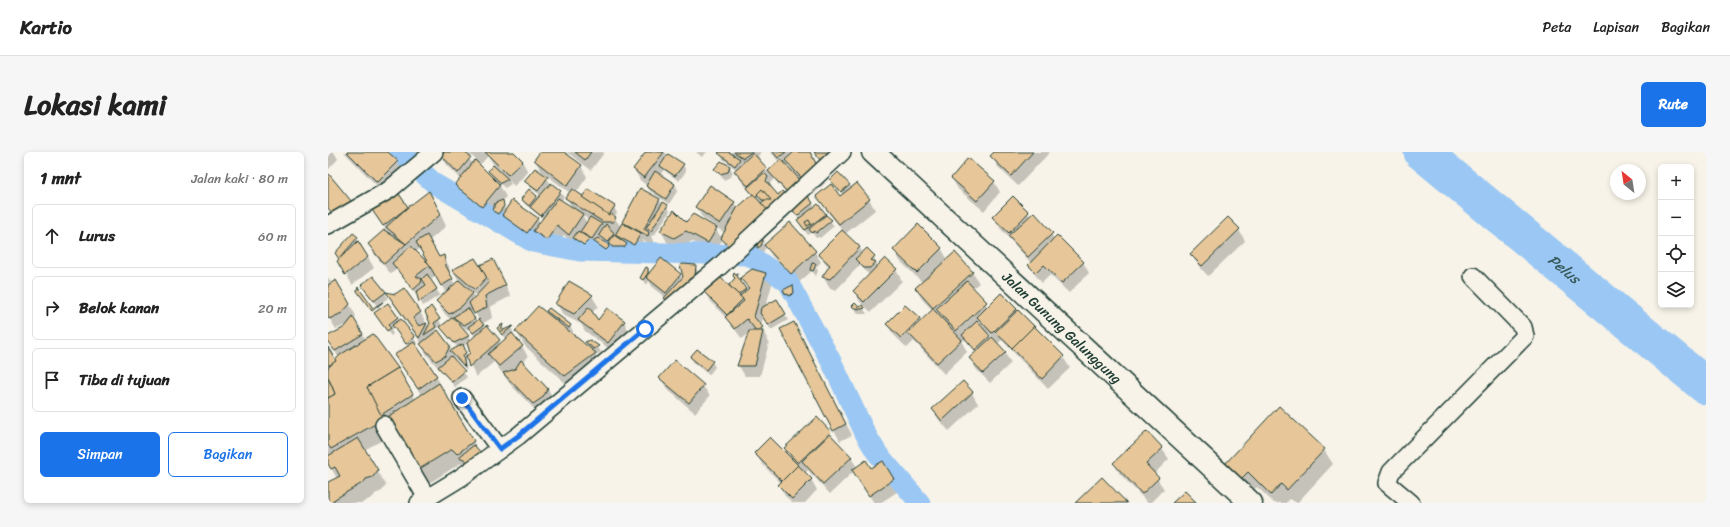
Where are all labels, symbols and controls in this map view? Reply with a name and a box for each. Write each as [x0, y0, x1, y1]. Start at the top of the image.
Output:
text: Kartio [20, 11, 72, 44]
text: Peta [1542, 15, 1571, 40]
text: Lapisan [1593, 15, 1639, 40]
text: Bagikan [1661, 15, 1710, 40]
text: Lokasi kami [24, 80, 166, 129]
button: Rute [1641, 82, 1706, 127]
text: 1 mnt [40, 163, 81, 193]
north arrow [1610, 164, 1646, 200]
map controls [1658, 164, 1694, 308]
button: + [1658, 164, 1694, 200]
text: Jalan kaki · 80 m [191, 167, 288, 190]
button: − [1658, 200, 1694, 236]
text: Lurus [79, 223, 115, 249]
icon: ahead [41, 225, 63, 247]
text: 60 m [258, 225, 287, 248]
button: locate [1658, 236, 1694, 272]
water label: Pelus [1542, 248, 1588, 292]
street label: Jalan Gunung Galunggung [995, 265, 1128, 390]
button: layers [1658, 272, 1694, 308]
text: Belok kanan [79, 295, 159, 321]
icon: right [41, 297, 63, 319]
text: 20 m [258, 297, 287, 320]
route start [636, 320, 654, 338]
text: Tiba di tujuan [79, 367, 170, 393]
icon: arrive [41, 369, 63, 391]
route end [453, 389, 471, 407]
button: Simpan [40, 432, 160, 477]
button: Bagikan [168, 432, 288, 477]

